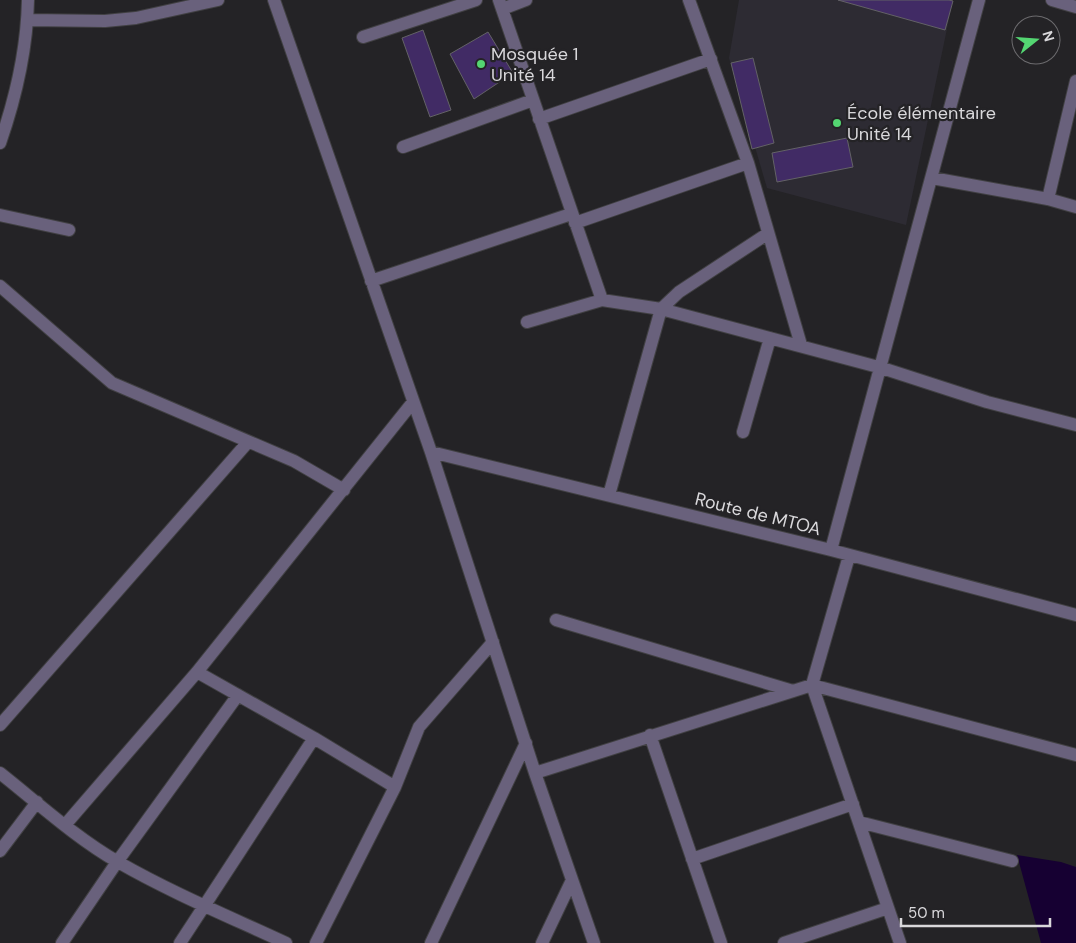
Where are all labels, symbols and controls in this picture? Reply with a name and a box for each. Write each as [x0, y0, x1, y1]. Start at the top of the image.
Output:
north arrow [1011, 15, 1061, 65]
text: N [1038, 29, 1059, 44]
place label: Mosquée 1 Unité 14 [491, 42, 578, 87]
marker: Mosquée 1 Unité 14 [475, 58, 487, 70]
place label: École élémentaire Unité 14 [847, 101, 996, 146]
marker: École élémentaire Unité 14 [831, 117, 843, 129]
street label: Route de MTOA [693, 487, 823, 541]
scale bar [901, 896, 1050, 928]
text: 50 m [908, 903, 945, 923]

